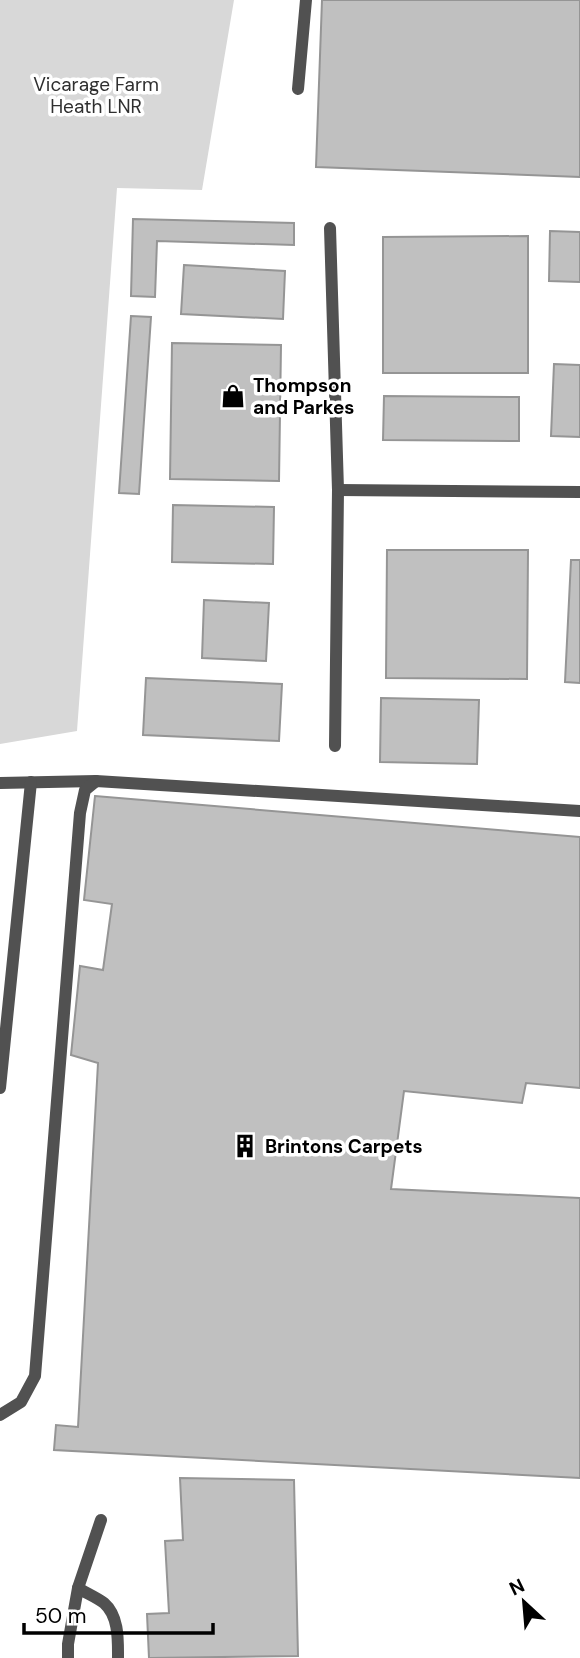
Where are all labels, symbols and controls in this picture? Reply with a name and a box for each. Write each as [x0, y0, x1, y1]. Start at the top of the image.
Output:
park label: Vicarage Farm Heath LNR [33, 72, 159, 119]
place label: Thompson and Parkes [253, 373, 354, 420]
shop icon: Thompson and Parkes [219, 382, 247, 410]
building icon: Brintons Carpets [231, 1132, 259, 1160]
place label: Brintons Carpets [265, 1134, 423, 1159]
north arrow [489, 1567, 559, 1637]
text: N [505, 1573, 528, 1601]
scale bar [24, 1592, 214, 1636]
text: 50 m [35, 1602, 86, 1630]

